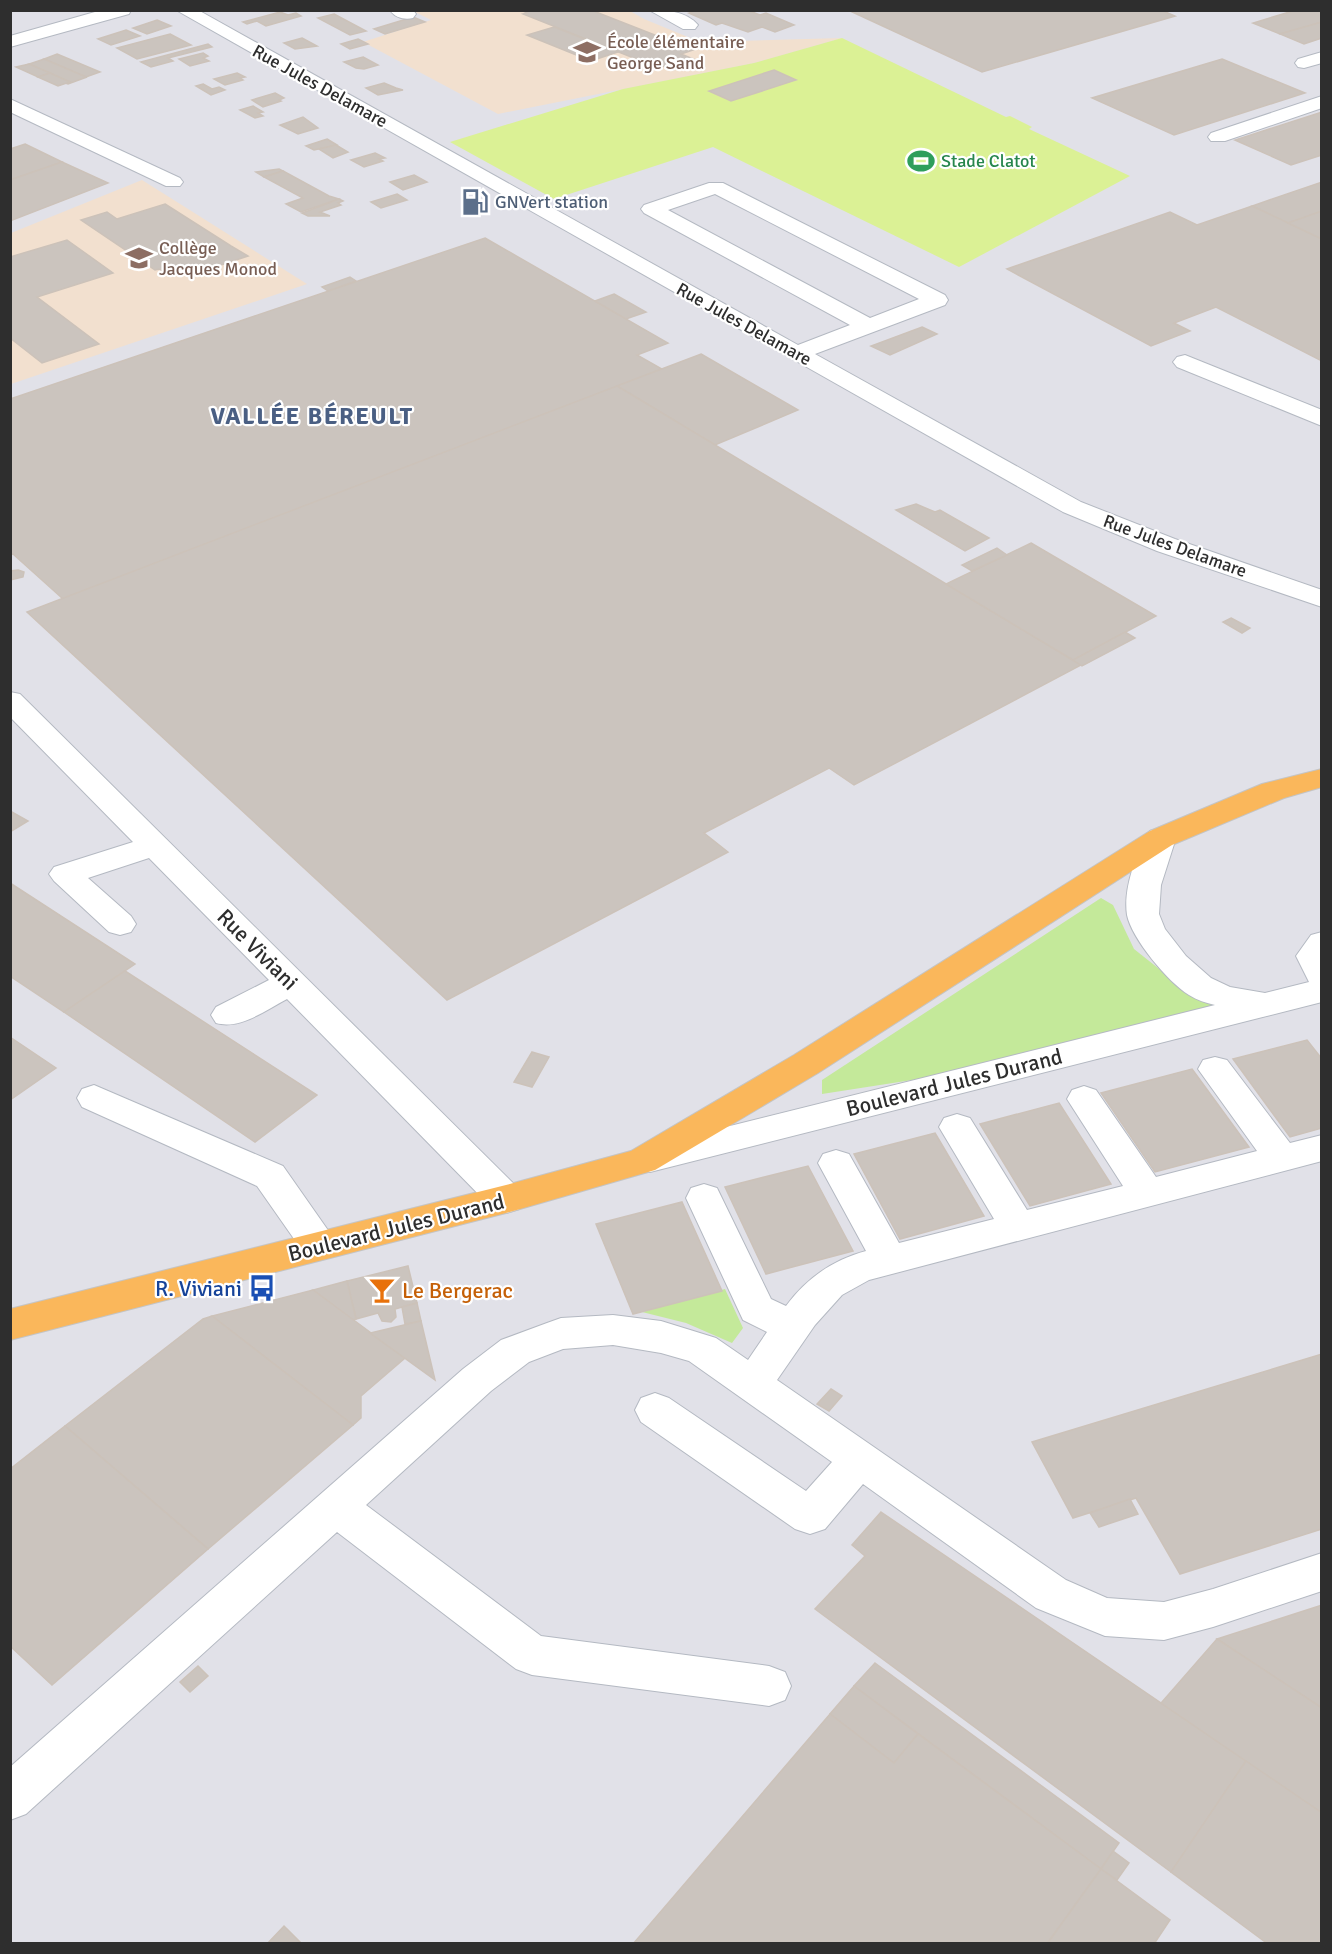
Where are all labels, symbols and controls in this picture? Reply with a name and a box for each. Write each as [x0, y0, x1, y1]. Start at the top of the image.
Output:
place label: École élémentaire George Sand [607, 31, 745, 74]
school or university icon: École élémentaire George Sand [572, 37, 602, 67]
street label: Rue Jules Delamare [249, 40, 391, 132]
sports icon: Stade Clatot [906, 146, 936, 176]
place label: Stade Clatot [941, 150, 1036, 172]
fuel station icon: GNVert station [460, 187, 490, 217]
place label: GNVert station [495, 191, 608, 213]
place label: Collège Jacques Monod [159, 237, 277, 280]
school or university icon: Collège Jacques Monod [124, 243, 154, 273]
street label: Rue Jules Delamare [673, 278, 815, 370]
district label: VALLÉE BÉREULT [210, 401, 414, 431]
street label: Rue Jules Delamare [1100, 510, 1250, 582]
street label: Rue Viviani [211, 903, 304, 996]
street label: Boulevard Jules Durand [843, 1043, 1065, 1122]
street label: Boulevard Jules Durand [285, 1188, 507, 1267]
bus stop icon: R. Viviani [247, 1273, 277, 1303]
place label: R. Viviani [155, 1275, 242, 1302]
bar icon: Le Bergerac [367, 1275, 397, 1305]
place label: Le Bergerac [402, 1277, 513, 1304]

